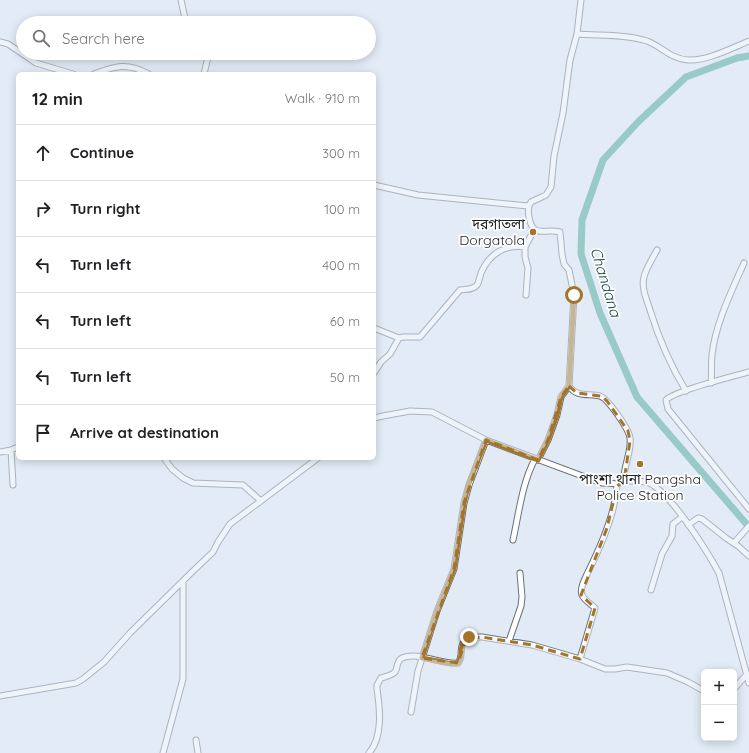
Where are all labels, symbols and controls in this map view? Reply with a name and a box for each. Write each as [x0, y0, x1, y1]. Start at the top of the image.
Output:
search box [16, 16, 376, 60]
icon: search [30, 27, 52, 49]
text: Search here [62, 29, 145, 48]
text: 12 min [32, 88, 83, 109]
text: Walk · 910 m [285, 90, 360, 106]
icon: ahead [32, 142, 54, 164]
text: Continue [70, 143, 134, 162]
text: 300 m [322, 145, 360, 161]
icon: right [32, 198, 54, 220]
text: Turn right [70, 199, 141, 218]
text: 100 m [324, 201, 360, 217]
place label: দরগাতলা Dorgatola [459, 215, 525, 249]
marker: দরগাতলা Dorgatola [528, 227, 538, 237]
water label: Chandana [586, 245, 626, 320]
icon: left [32, 254, 54, 276]
text: Turn left [70, 255, 132, 274]
text: 400 m [322, 257, 360, 273]
route start [565, 286, 583, 304]
icon: left [32, 310, 54, 332]
text: Turn left [70, 311, 132, 330]
text: 60 m [330, 313, 360, 329]
icon: left [32, 366, 54, 388]
text: Turn left [70, 367, 132, 386]
text: 50 m [330, 369, 360, 385]
icon: arrive [32, 422, 54, 444]
text: Arrive at destination [70, 423, 219, 442]
marker: পাংশা থানা Pangsha Police Station [635, 459, 645, 469]
place label: পাংশা থানা Pangsha Police Station [579, 470, 701, 504]
route end [460, 628, 478, 646]
map controls [701, 669, 737, 741]
button: + [701, 669, 737, 705]
button: − [701, 705, 737, 741]

